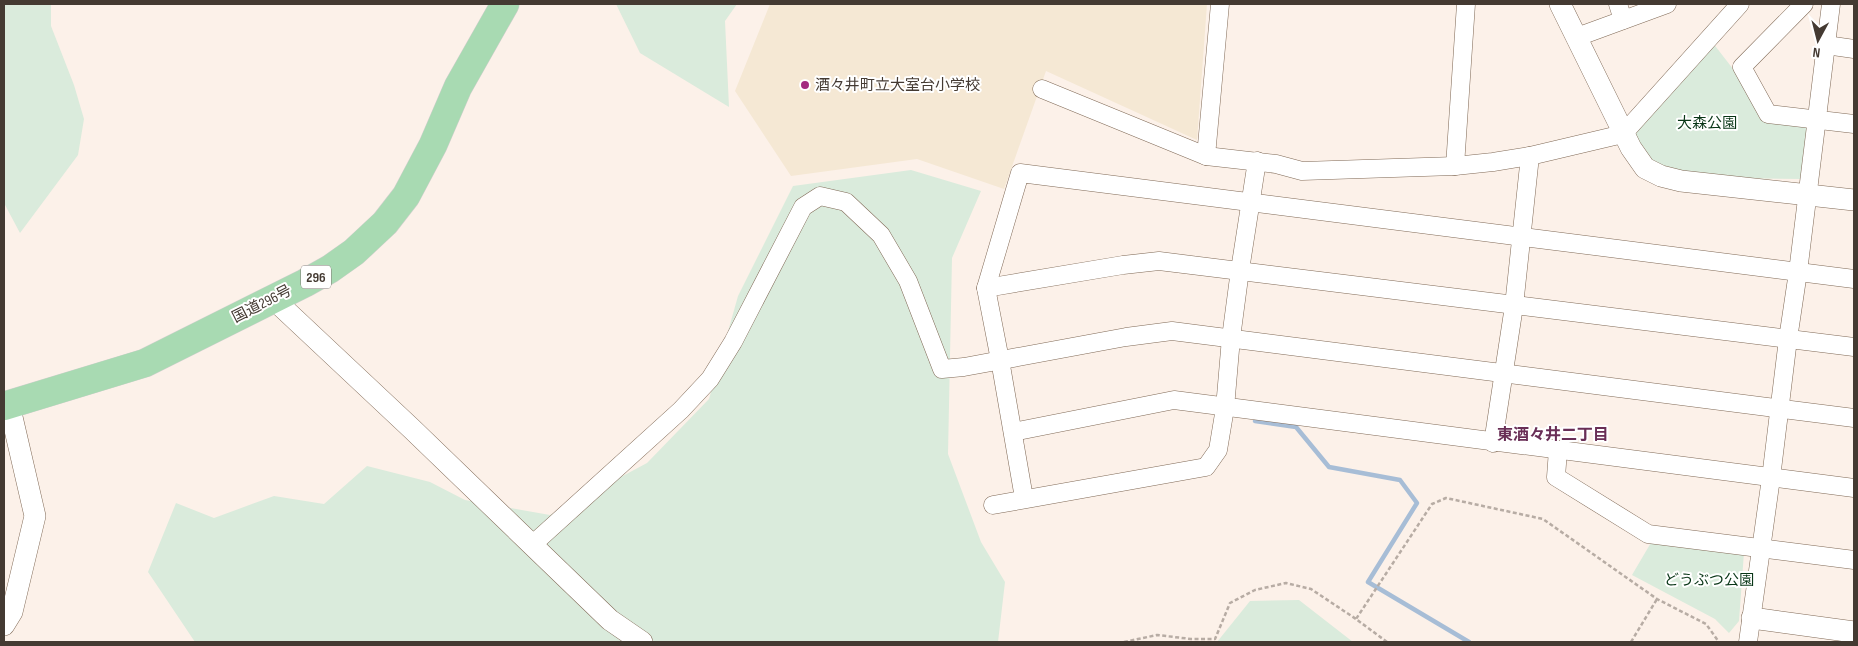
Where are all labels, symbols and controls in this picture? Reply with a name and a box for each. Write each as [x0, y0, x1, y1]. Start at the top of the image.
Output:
north arrow [1793, 15, 1843, 65]
text: N [1812, 44, 1821, 61]
place label: 酒々井町立大室台小学校 [815, 76, 980, 95]
marker: 酒々井町立大室台小学校 [799, 79, 811, 91]
park label: 大森公園 [1677, 114, 1737, 133]
road number: 296 [301, 266, 331, 288]
street label: 国道296号 [229, 281, 295, 327]
district label: 東酒々井二丁目 [1497, 425, 1609, 445]
park label: どうぶつ公園 [1664, 571, 1754, 590]

